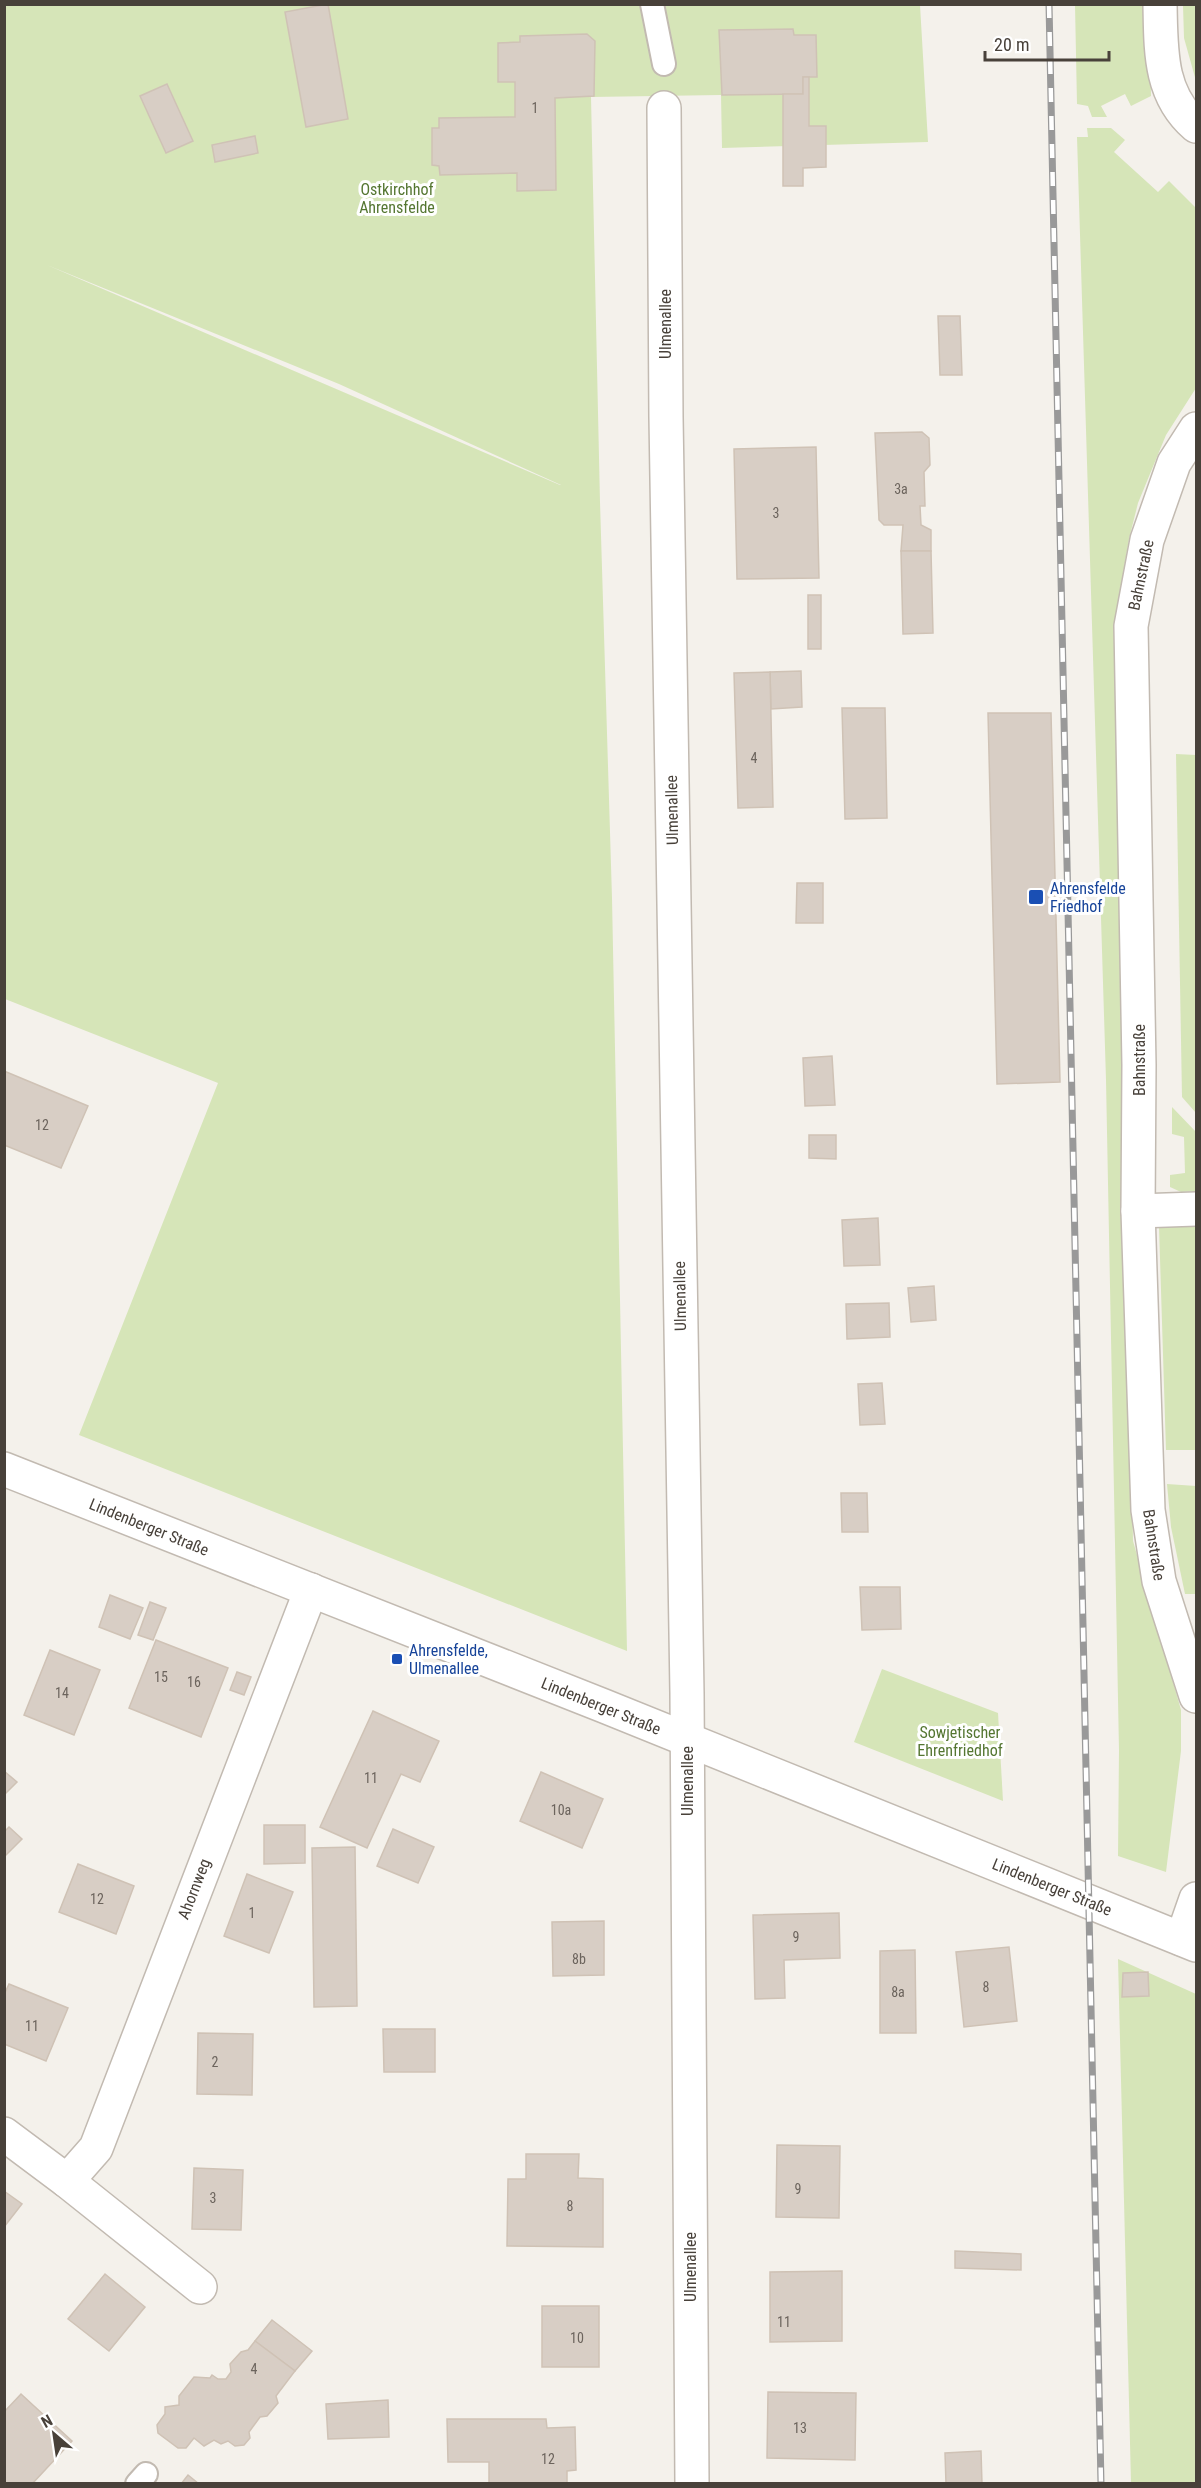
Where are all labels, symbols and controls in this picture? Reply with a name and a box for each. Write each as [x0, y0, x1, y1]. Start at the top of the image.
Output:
scale bar [985, 24, 1110, 62]
text: 20 m [994, 34, 1029, 55]
house number: 1 [532, 100, 538, 116]
park label: Ostkirchhof Ahrensfelde [359, 180, 435, 217]
street label: Ulmenallee [656, 289, 675, 359]
house number: 3a [894, 481, 908, 497]
house number: 3 [773, 505, 779, 521]
street label: Bahnstraße [1124, 538, 1158, 612]
house number: 4 [751, 750, 758, 766]
street label: Ulmenallee [662, 775, 682, 845]
place label: Ahrensfelde Friedhof [1050, 879, 1126, 916]
marker: Ahrensfelde Friedhof [1027, 888, 1045, 906]
street label: Bahnstraße [1130, 1024, 1149, 1096]
house number: 12 [35, 1117, 49, 1133]
street label: Ulmenallee [670, 1261, 690, 1331]
street label: Lindenberger Straße [86, 1494, 212, 1560]
street label: Bahnstraße [1139, 1508, 1169, 1582]
place label: Ahrensfelde, Ulmenallee [409, 1641, 488, 1678]
marker: Ahrensfelde, Ulmenallee [390, 1652, 404, 1666]
house number: 15 [154, 1669, 168, 1685]
street label: Lindenberger Straße [538, 1673, 664, 1739]
house number: 16 [187, 1674, 201, 1690]
house number: 14 [55, 1685, 69, 1701]
park label: Sowjetischer Ehrenfriedhof [917, 1723, 1003, 1760]
street label: Ulmenallee [678, 1746, 697, 1816]
house number: 11 [364, 1770, 378, 1786]
house number: 10a [551, 1802, 571, 1818]
street label: Lindenberger Straße [989, 1854, 1115, 1920]
street label: Ahornweg [174, 1856, 214, 1922]
house number: 12 [90, 1891, 104, 1907]
house number: 1 [249, 1905, 255, 1921]
house number: 9 [793, 1929, 799, 1945]
house number: 8b [572, 1951, 586, 1967]
house number: 8 [983, 1979, 990, 1995]
house number: 8a [891, 1984, 905, 2000]
house number: 11 [25, 2018, 39, 2034]
house number: 2 [212, 2054, 219, 2070]
house number: 9 [795, 2181, 801, 2197]
house number: 3 [210, 2190, 216, 2206]
house number: 8 [567, 2198, 574, 2214]
street label: Ulmenallee [681, 2232, 700, 2302]
house number: 11 [777, 2314, 791, 2330]
house number: 10 [570, 2330, 584, 2346]
house number: 4 [251, 2361, 258, 2377]
north arrow [24, 2404, 84, 2464]
text: N [38, 2411, 56, 2432]
house number: 13 [793, 2420, 807, 2436]
house number: 12 [541, 2451, 555, 2467]

